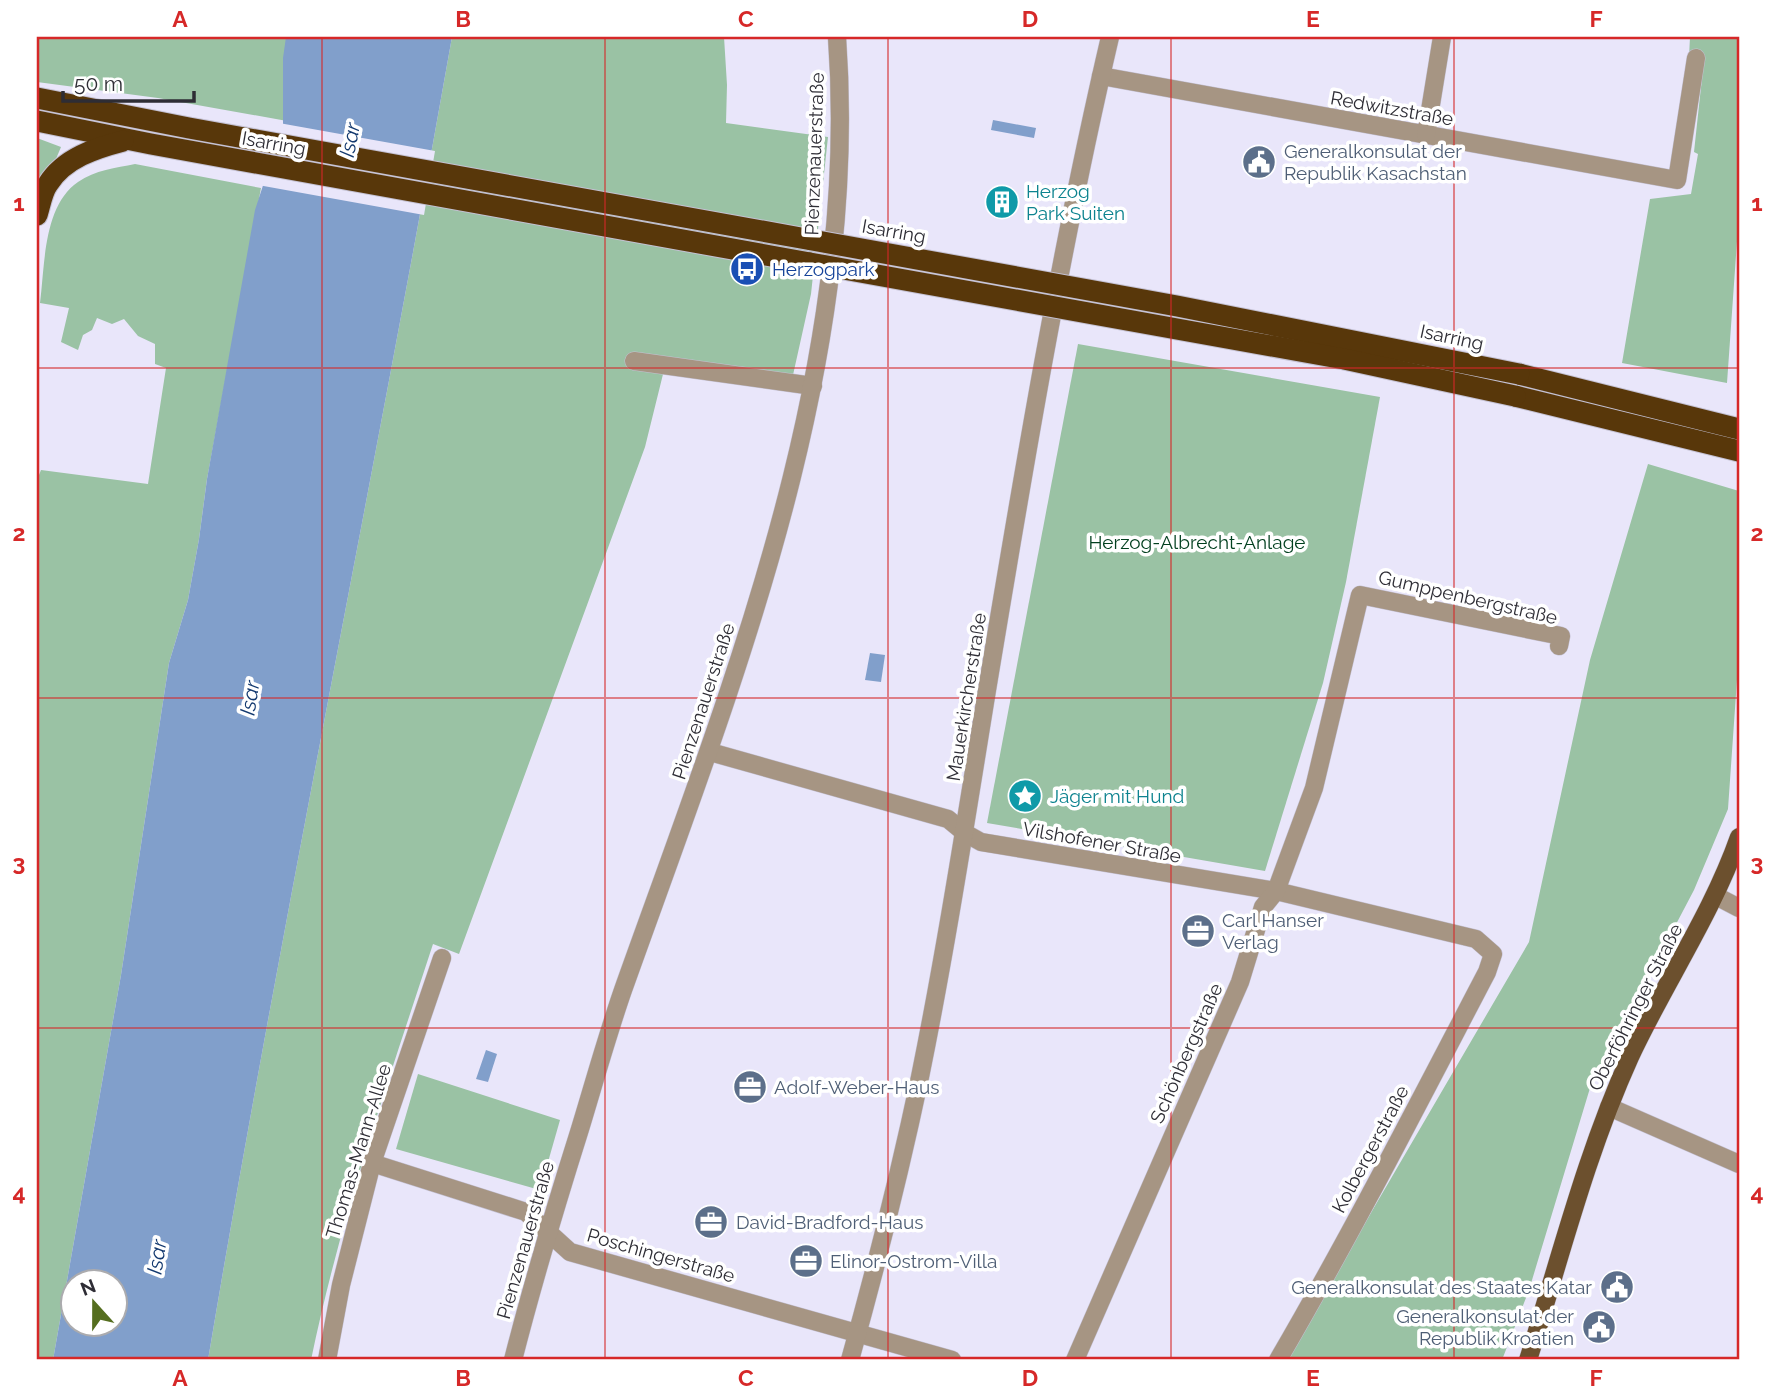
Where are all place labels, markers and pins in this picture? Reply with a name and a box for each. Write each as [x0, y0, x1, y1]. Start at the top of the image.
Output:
place label: Generalkonsulat der Republik Kasachstan [1284, 140, 1467, 184]
public building icon: Generalkonsulat der Republik Kasachstan [1240, 143, 1278, 181]
place label: Herzog Park Suiten [1026, 180, 1125, 224]
building icon: Herzog Park Suiten [983, 183, 1021, 221]
bus stop icon: Herzogpark [728, 250, 766, 288]
place label: Herzogpark [772, 258, 875, 280]
place icon: Jäger mit Hund [1006, 777, 1044, 815]
place label: Jäger mit Hund [1050, 785, 1184, 807]
place label: Carl Hanser Verlag [1222, 909, 1324, 953]
office icon: Carl Hanser Verlag [1179, 912, 1217, 950]
office icon: Adolf-Weber-Haus [731, 1068, 769, 1106]
place label: Adolf-Weber-Haus [774, 1076, 939, 1098]
office icon: David-Bradford-Haus [692, 1203, 730, 1241]
place label: David-Bradford-Haus [736, 1211, 923, 1233]
office icon: Elinor-Ostrom-Villa [787, 1242, 825, 1280]
place label: Elinor-Ostrom-Villa [830, 1250, 997, 1272]
public building icon: Generalkonsulat des Staates Katar [1598, 1268, 1636, 1306]
place label: Generalkonsulat des Staates Katar [1291, 1276, 1592, 1298]
place label: Generalkonsulat der Republik Kroatien [1396, 1305, 1574, 1349]
public building icon: Generalkonsulat der Republik Kroatien [1580, 1308, 1618, 1346]

